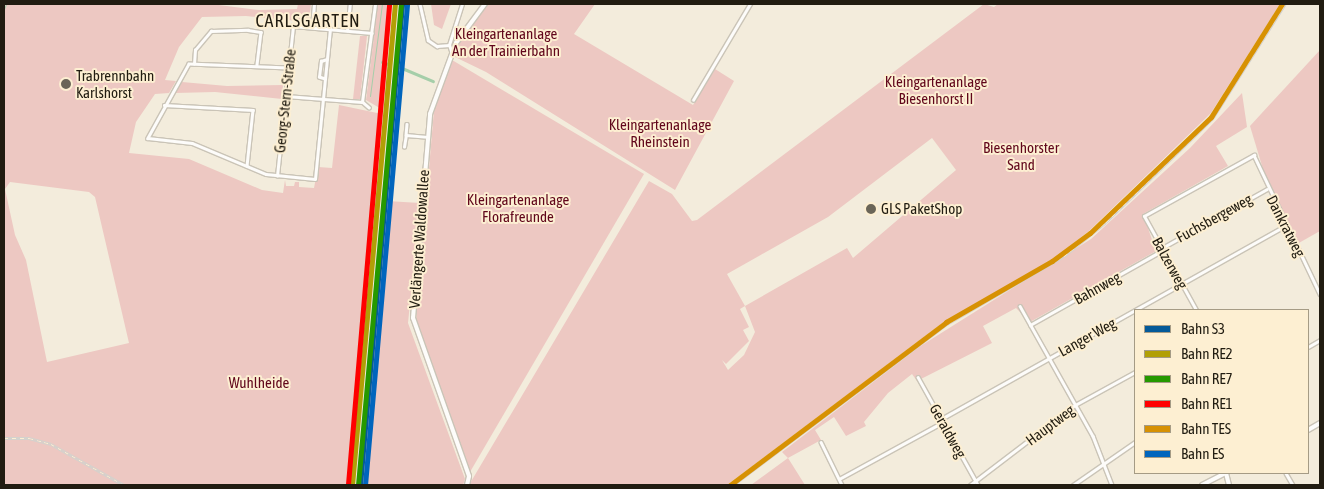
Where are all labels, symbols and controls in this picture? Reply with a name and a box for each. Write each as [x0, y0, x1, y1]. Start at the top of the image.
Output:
district label: CARLSGARTEN [254, 10, 362, 32]
park label: Kleingartenanlage An der Trainierbahn [452, 24, 560, 59]
street label: Georg-Stern-Straße [271, 48, 299, 154]
place label: Trabrennbahn Karlshorst [76, 66, 154, 101]
park label: Kleingartenanlage Biesenhorst II [885, 72, 987, 107]
marker: Trabrennbahn Karlshorst [60, 78, 72, 90]
park label: Kleingartenanlage Rheinstein [609, 115, 711, 150]
park label: Biesenhorster Sand [983, 138, 1059, 173]
street label: Verlängerte Waldowallee [405, 169, 433, 309]
park label: Kleingartenanlage Florafreunde [467, 190, 569, 225]
street label: Fuchsbergeweg [1173, 190, 1255, 246]
street label: Dankratweg [1263, 192, 1309, 260]
place label: GLS PaketShop [881, 200, 962, 218]
marker: GLS PaketShop [865, 203, 877, 215]
street label: Balzerweg [1148, 234, 1192, 292]
street label: Bahnweg [1070, 268, 1124, 308]
legend [1134, 309, 1309, 474]
street label: Langer Weg [1055, 314, 1119, 360]
text: Bahn S3 [1181, 320, 1225, 337]
text: Bahn RE2 [1181, 345, 1233, 362]
text: Bahn RE7 [1181, 370, 1233, 387]
park label: Wuhlheide [229, 374, 289, 392]
text: Bahn RE1 [1181, 395, 1233, 412]
street label: Geraldweg [926, 401, 970, 461]
street label: Hauptweg [1022, 401, 1078, 449]
text: Bahn TES [1181, 420, 1231, 437]
text: Bahn ES [1181, 445, 1224, 462]

